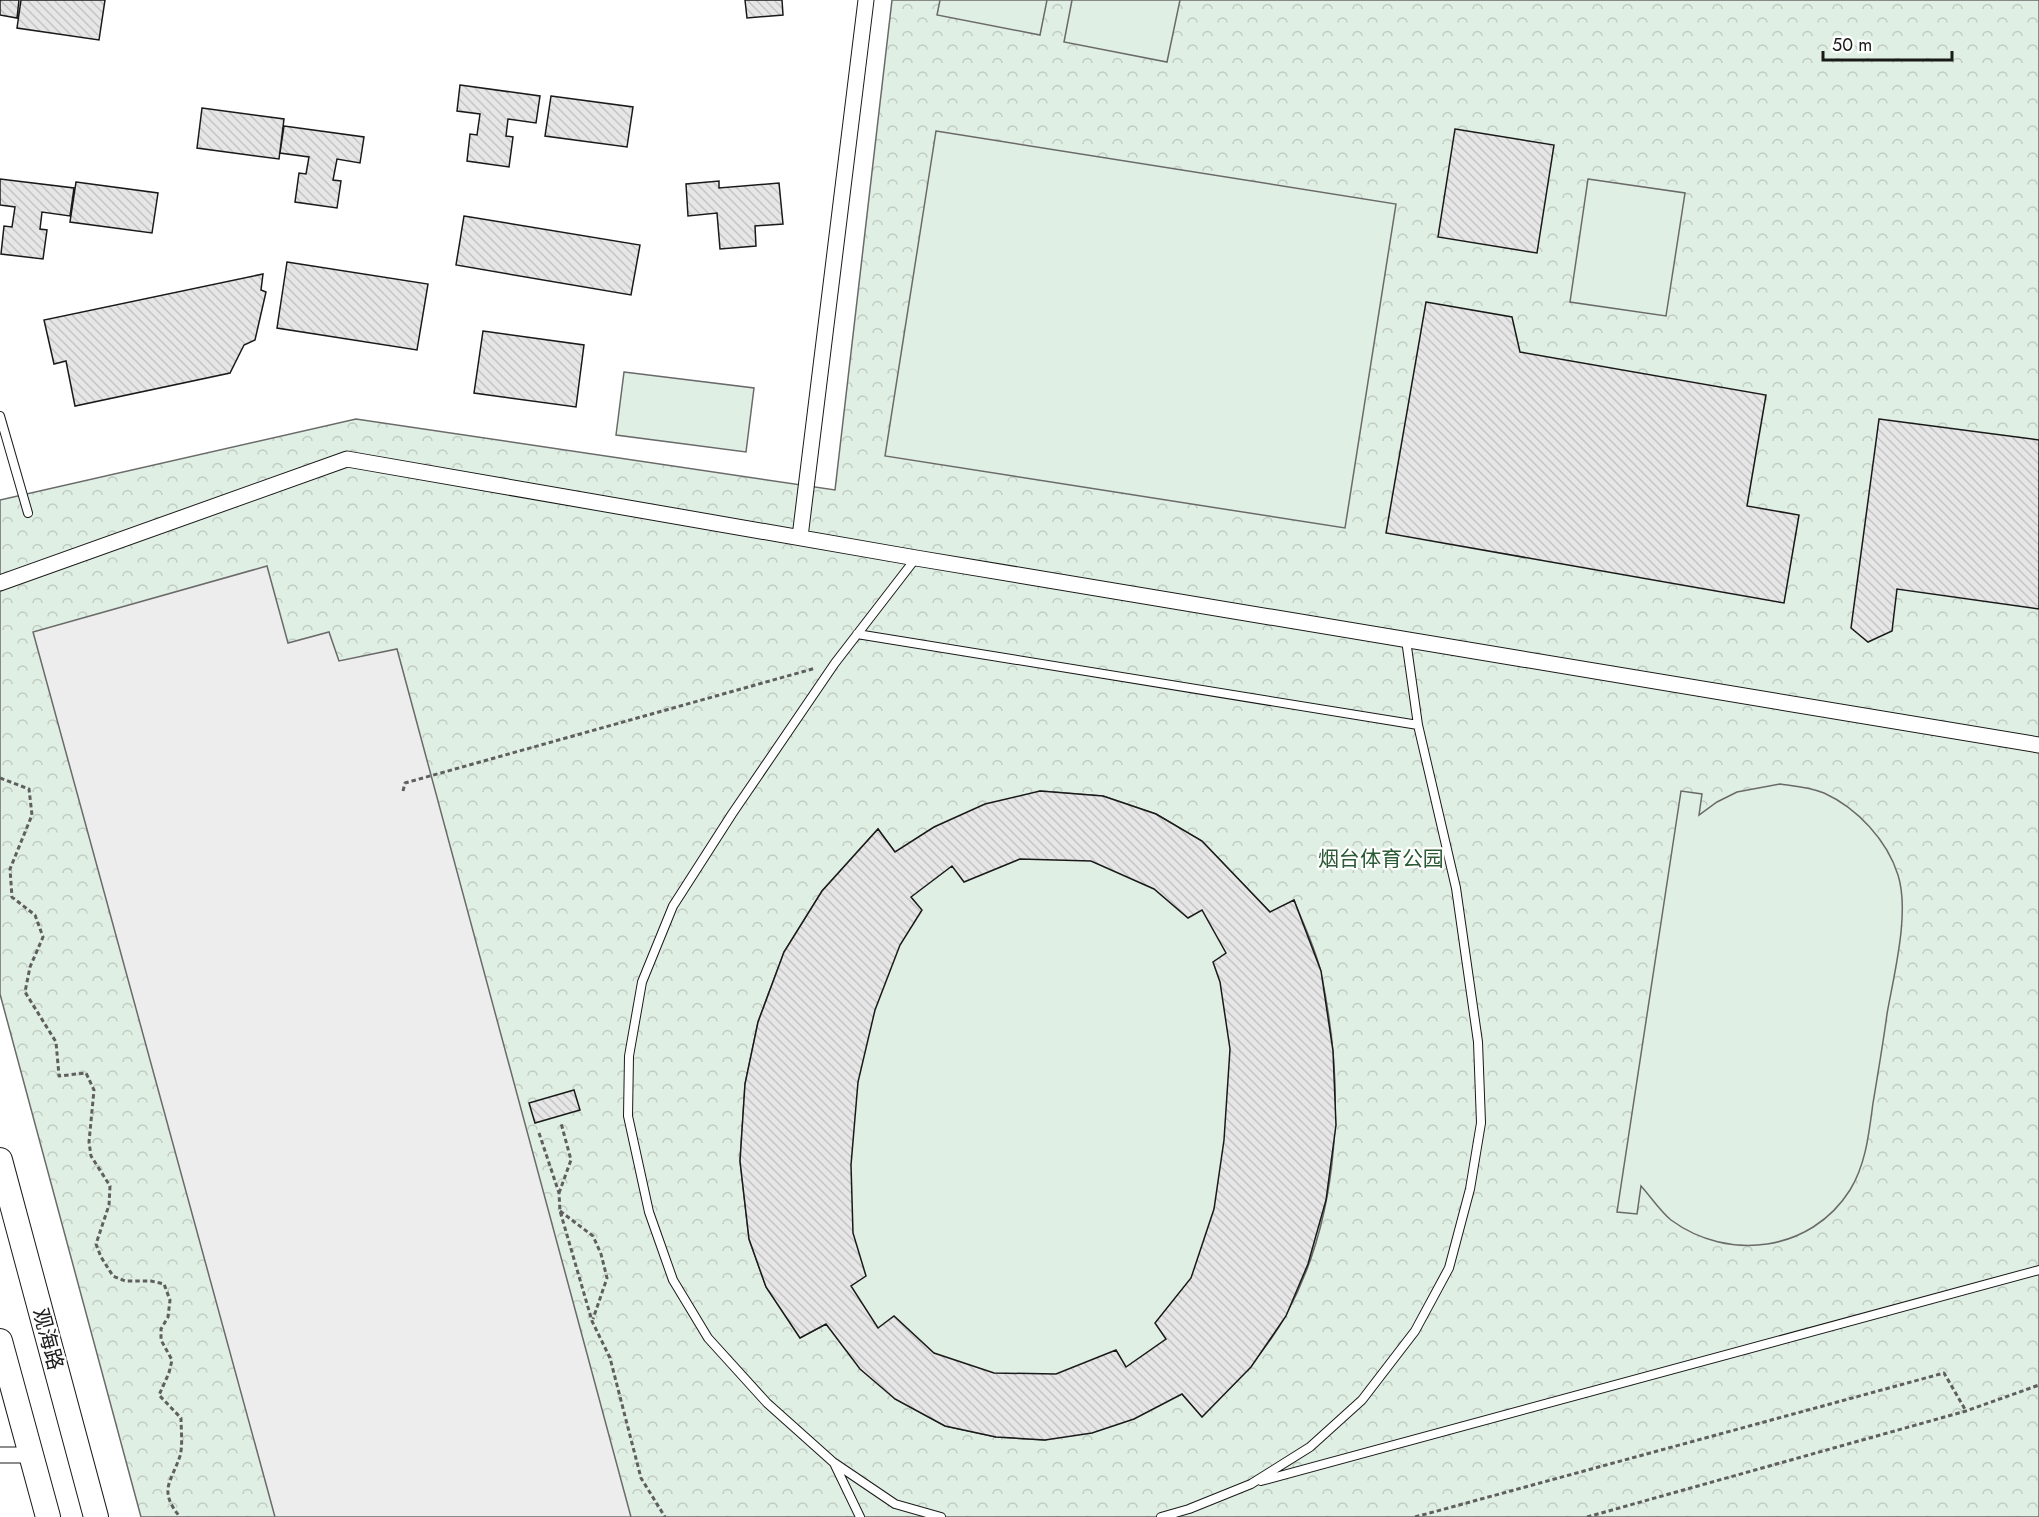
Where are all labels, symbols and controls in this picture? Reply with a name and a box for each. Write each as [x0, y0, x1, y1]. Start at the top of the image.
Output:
scale bar [1823, 24, 1952, 62]
text: 50 m [1832, 32, 1872, 58]
park label: 烟台体育公园 [1318, 844, 1444, 874]
street label: 观海路 [25, 1305, 71, 1373]

